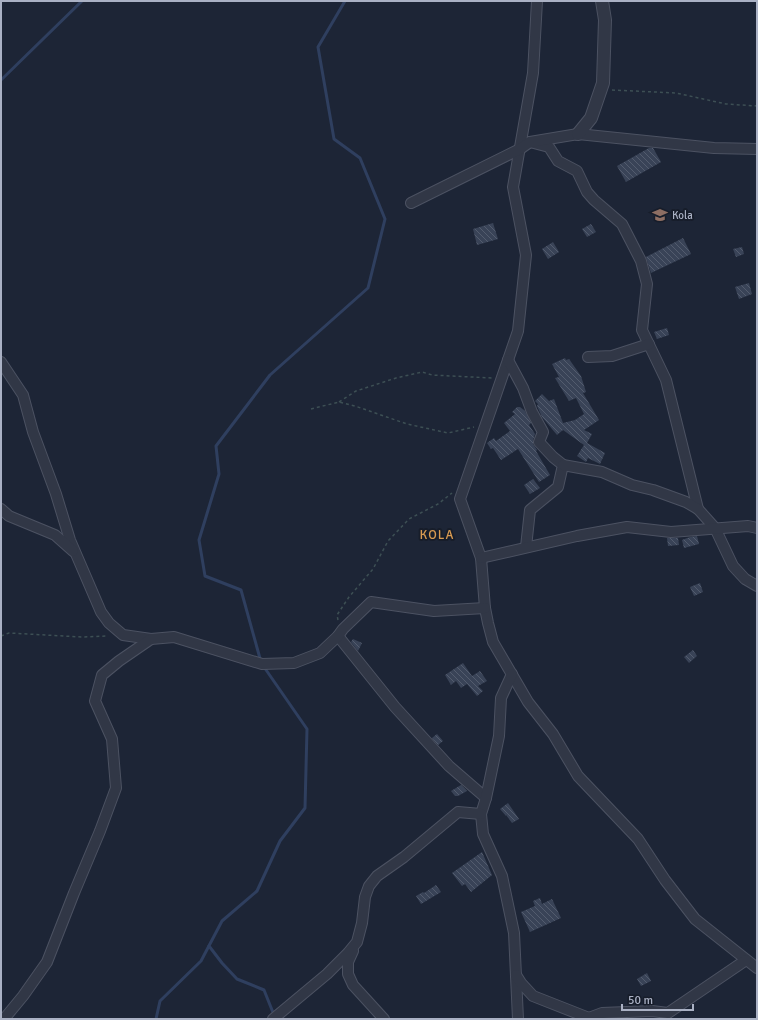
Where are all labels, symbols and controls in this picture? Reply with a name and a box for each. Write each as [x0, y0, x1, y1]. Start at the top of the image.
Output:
school or university icon: Kola [651, 206, 669, 224]
place label: Kola [672, 209, 693, 222]
district label: KOLA [420, 527, 454, 543]
scale bar [622, 986, 693, 1012]
text: 50 m [628, 993, 653, 1008]

